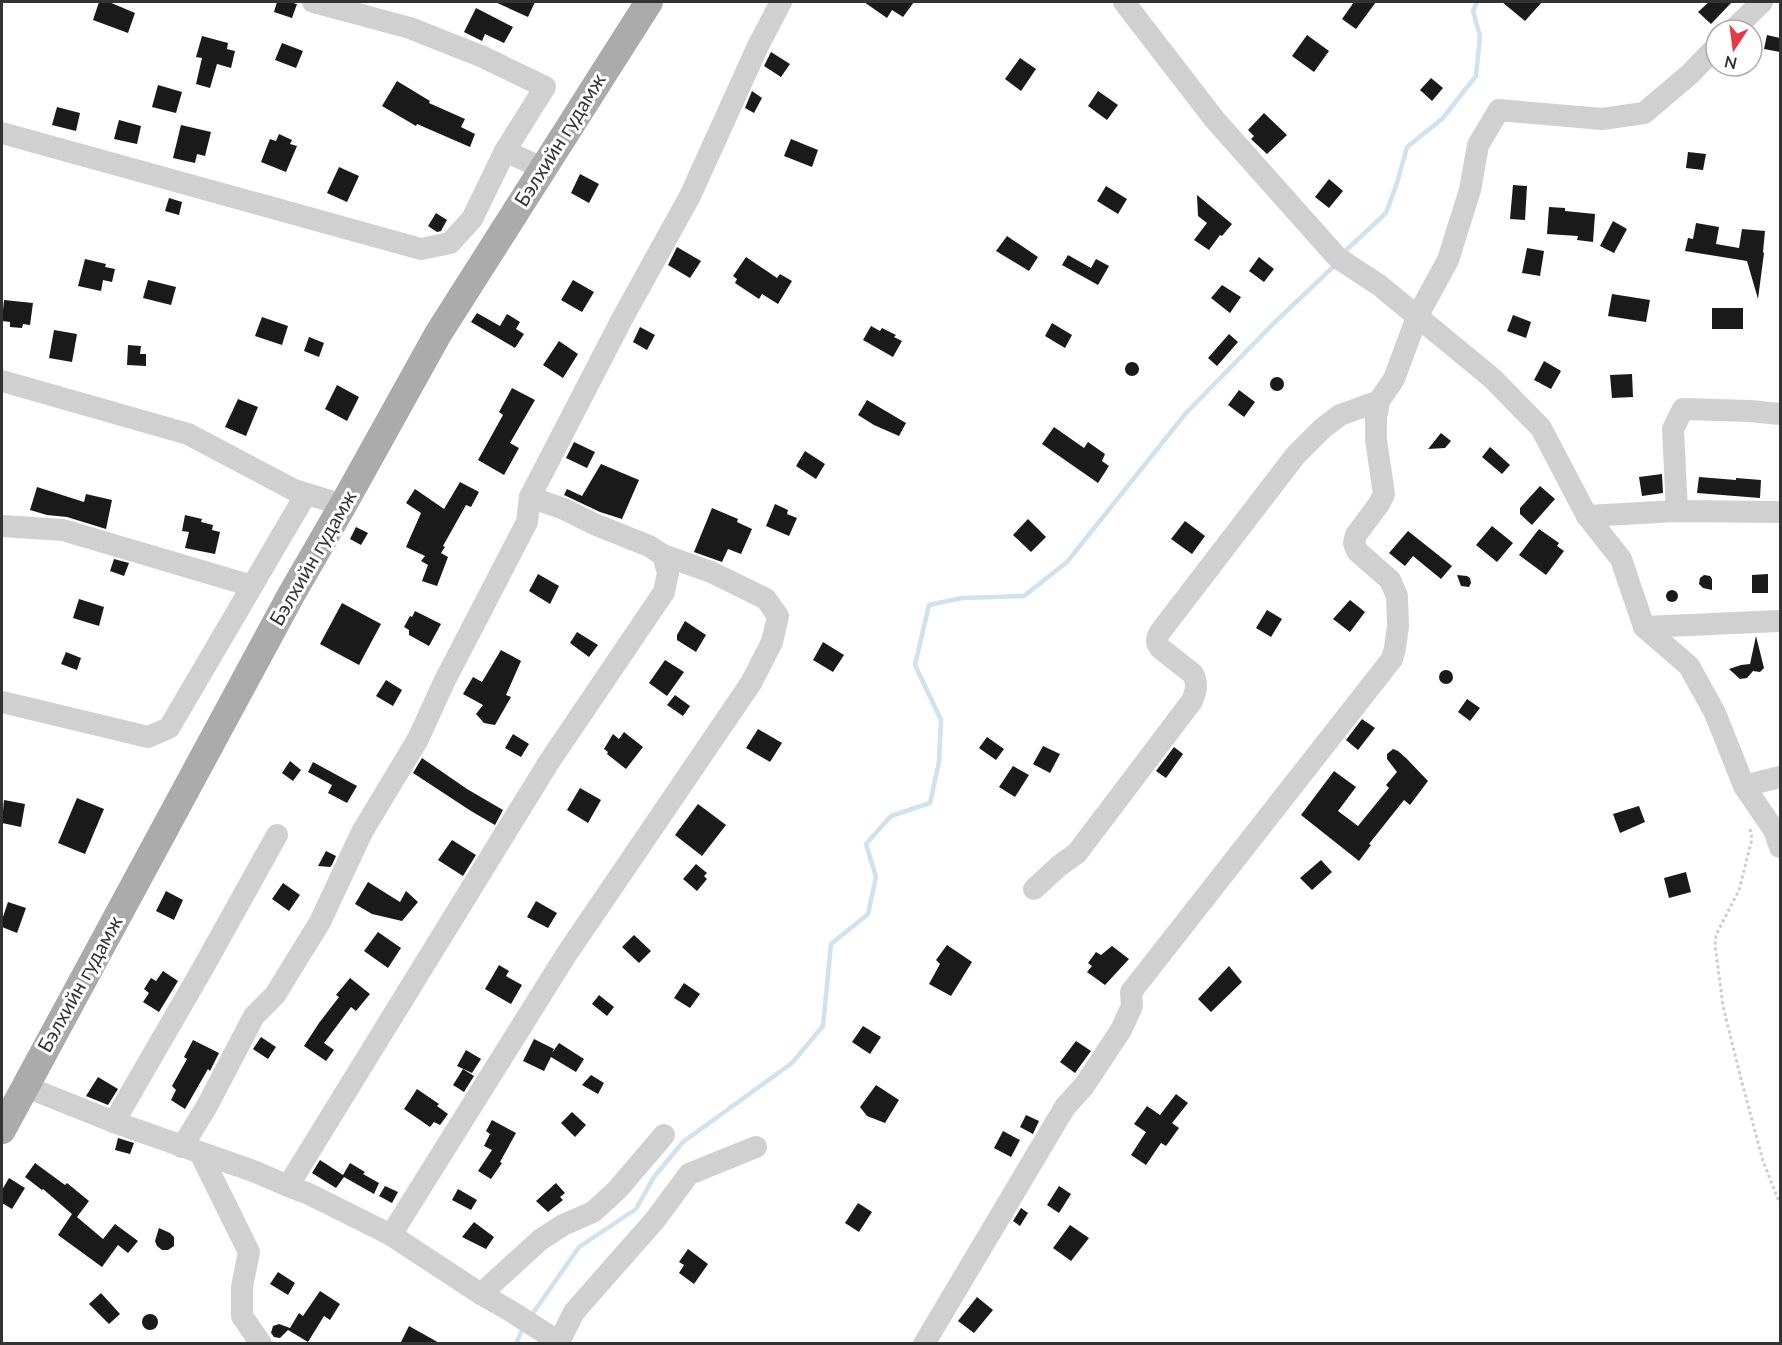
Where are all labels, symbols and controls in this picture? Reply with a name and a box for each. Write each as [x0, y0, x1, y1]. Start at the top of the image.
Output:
north arrow [1704, 18, 1764, 78]
text: N [1722, 52, 1739, 74]
street label: Бэлхийн гудамж [509, 68, 610, 210]
street label: Бэлхийн гудамж [264, 485, 361, 629]
street label: Бэлхийн гудамж [32, 911, 127, 1056]

